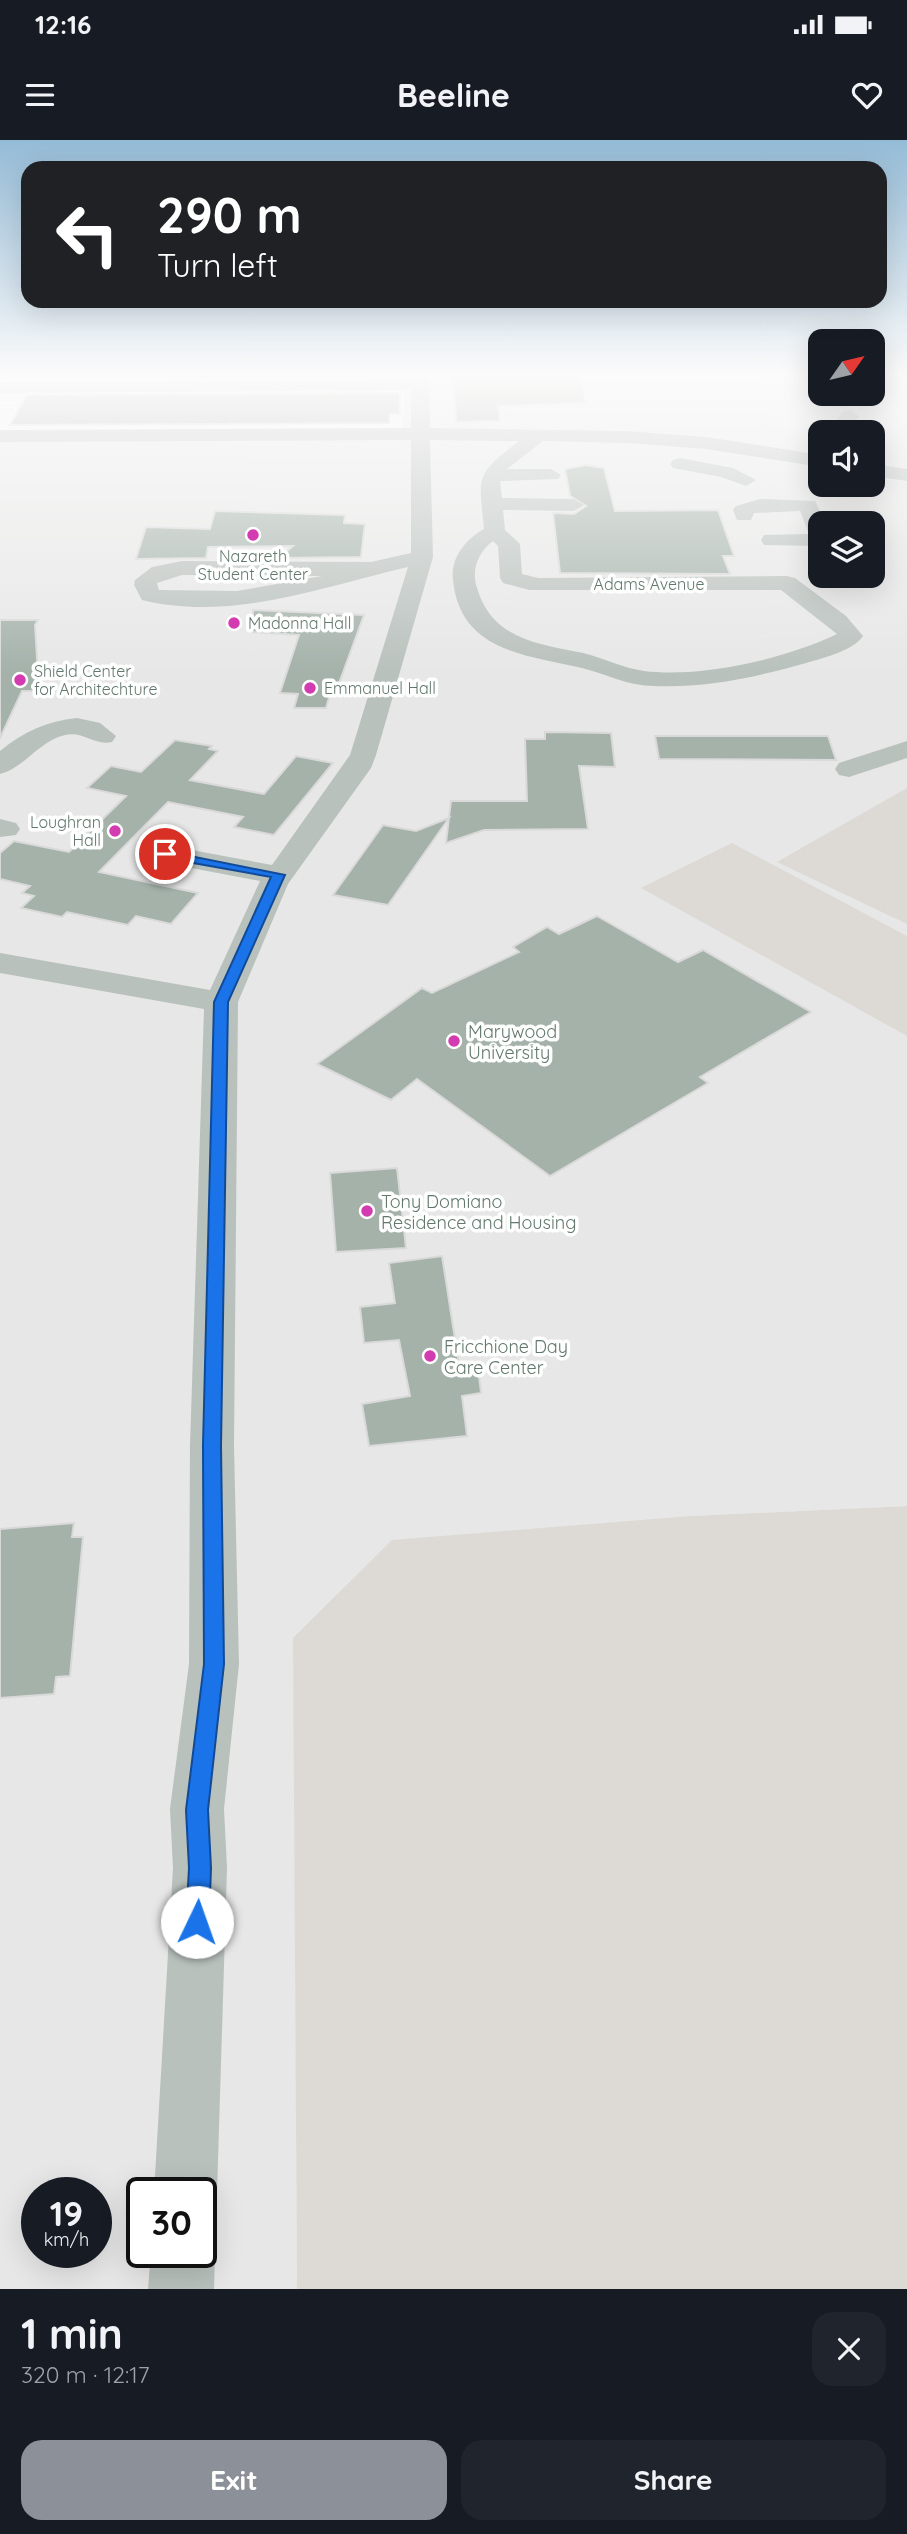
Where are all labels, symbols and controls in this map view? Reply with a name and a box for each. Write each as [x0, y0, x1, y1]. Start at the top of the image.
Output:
text: 12:16 [35, 8, 92, 41]
text: Beeline [397, 75, 510, 115]
icon: menu [21, 76, 59, 114]
icon: heart [848, 76, 886, 114]
text: 290 m [157, 184, 302, 245]
icon: left [42, 189, 133, 280]
text: Turn left [157, 245, 278, 285]
north arrow [808, 329, 886, 406]
map controls [808, 329, 885, 588]
button: sound [808, 420, 885, 497]
button: layers [808, 511, 885, 588]
marker: Nazareth Student Center [245, 527, 261, 543]
place label: Nazareth Student Center [198, 546, 308, 584]
street label: Adams Avenue [594, 574, 704, 594]
place label: Madonna Hall [248, 613, 351, 633]
marker: Madonna Hall [226, 615, 242, 631]
place label: Shield Center for Architechture [34, 661, 157, 699]
marker: Shield Center for Architechture [12, 672, 28, 688]
place label: Emmanuel Hall [324, 678, 436, 698]
marker: Emmanuel Hall [302, 680, 318, 696]
place label: Loughran Hall [30, 812, 101, 850]
marker: Loughran Hall [107, 823, 123, 839]
pin [135, 824, 195, 884]
icon: arrive [146, 835, 184, 873]
place label: Marywood University [468, 1020, 557, 1064]
marker: Marywood University [446, 1033, 462, 1049]
place label: Tony Domiano Residence and Housing [381, 1190, 576, 1234]
marker: Tony Domiano Residence and Housing [359, 1203, 375, 1219]
place label: Fricchione Day Care Center [444, 1335, 568, 1379]
marker: Fricchione Day Care Center [422, 1348, 438, 1364]
position arrow [160, 1885, 234, 1959]
speed limit sign: 30 [126, 2177, 217, 2268]
text: 19 [50, 2191, 83, 2235]
text: km/h [44, 2228, 89, 2251]
text: 1 min [21, 2307, 123, 2360]
button: close [812, 2312, 886, 2386]
text: 320 m · 12:17 [21, 2360, 150, 2389]
button: Exit [21, 2440, 447, 2520]
button: Share [461, 2440, 886, 2520]

